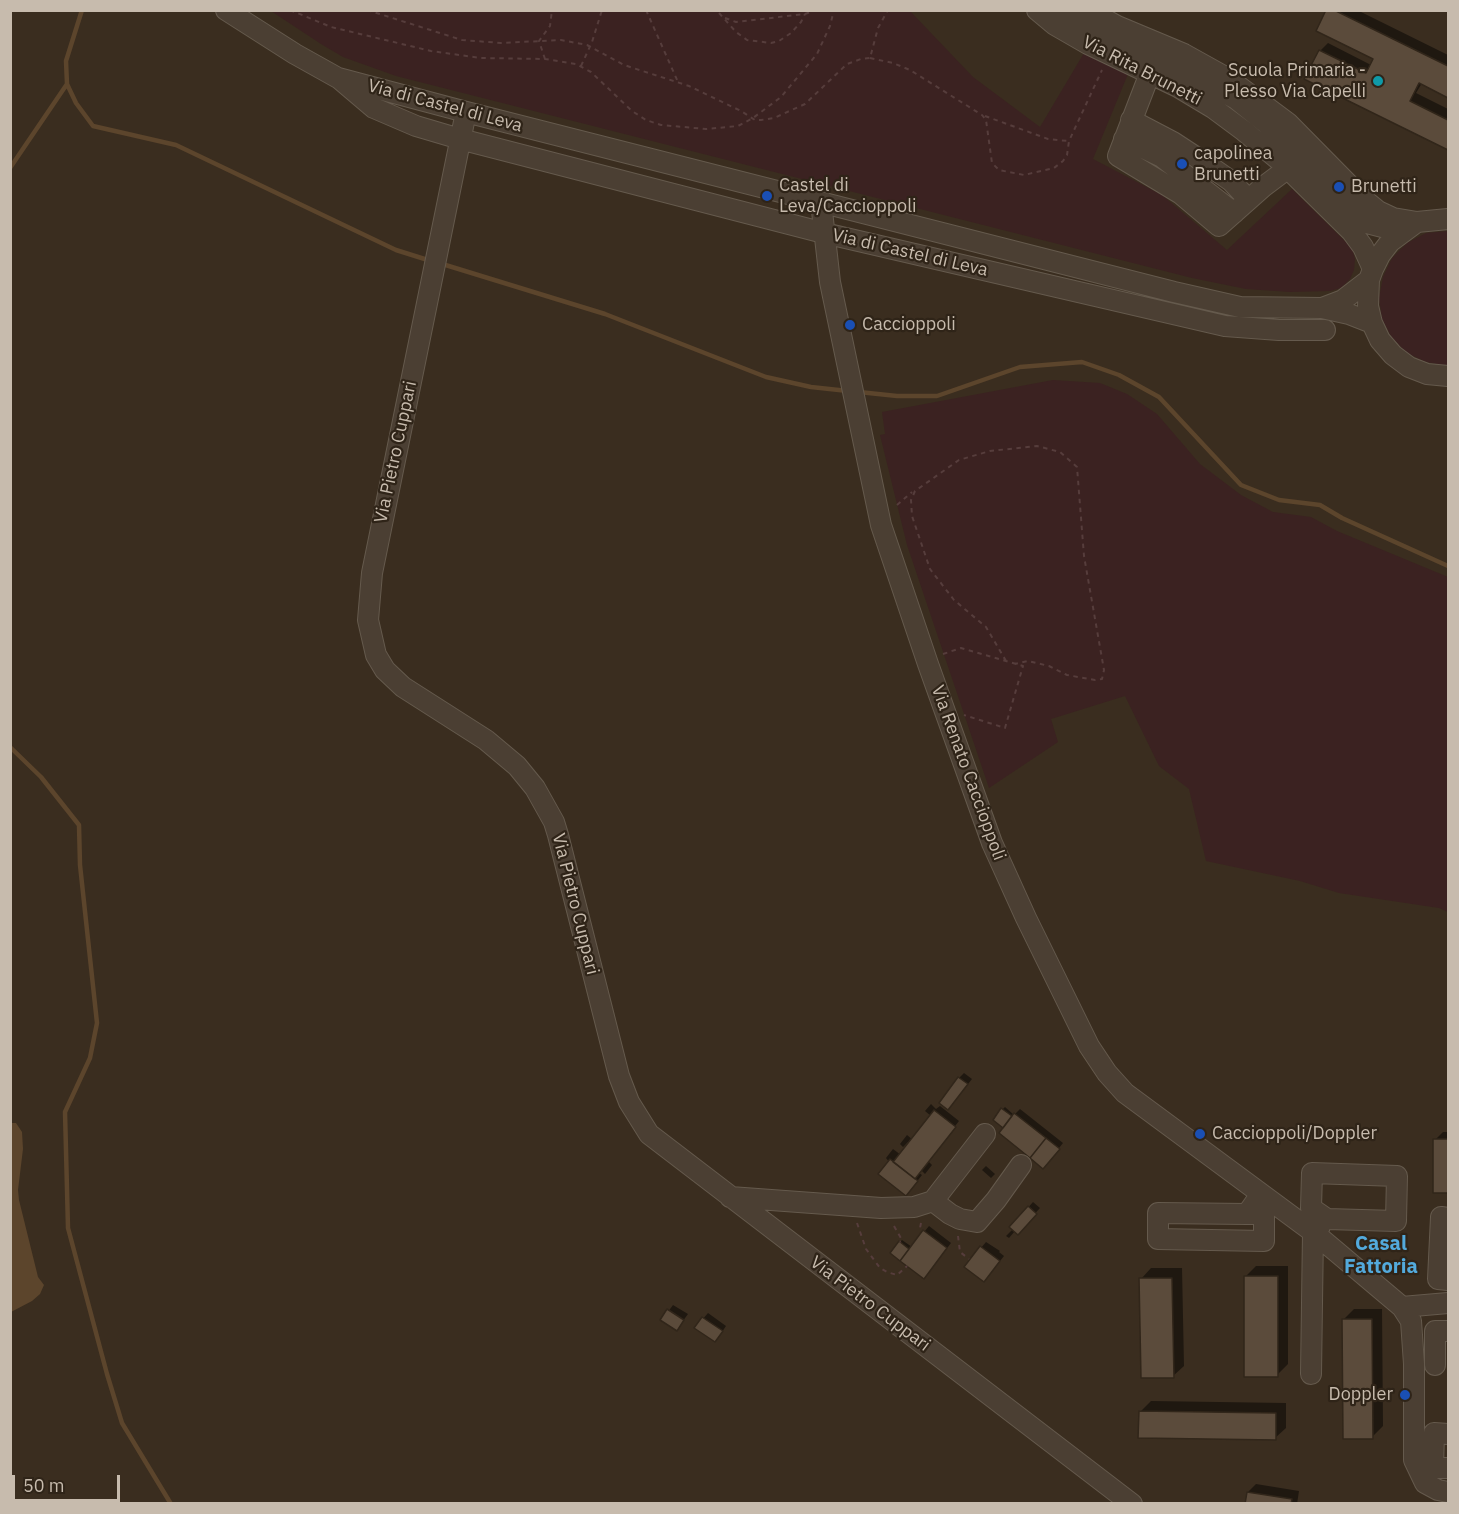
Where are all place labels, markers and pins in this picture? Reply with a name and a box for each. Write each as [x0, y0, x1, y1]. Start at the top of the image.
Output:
place label: Scuola Primaria - Plesso Via Capelli [1224, 60, 1366, 103]
marker: Scuola Primaria - Plesso Via Capelli [1371, 74, 1385, 88]
place label: capolinea Brunetti [1194, 143, 1272, 186]
marker: capolinea Brunetti [1175, 157, 1189, 171]
place label: Castel di Leva/Caccioppoli [779, 175, 917, 218]
place label: Brunetti [1351, 176, 1417, 198]
marker: Brunetti [1332, 180, 1346, 194]
marker: Castel di Leva/Caccioppoli [760, 189, 774, 203]
place label: Caccioppoli [862, 314, 956, 336]
marker: Caccioppoli [843, 318, 857, 332]
place label: Caccioppoli/Doppler [1212, 1123, 1377, 1145]
marker: Caccioppoli/Doppler [1193, 1127, 1207, 1141]
place label: Doppler [1329, 1384, 1393, 1406]
marker: Doppler [1398, 1388, 1412, 1402]

